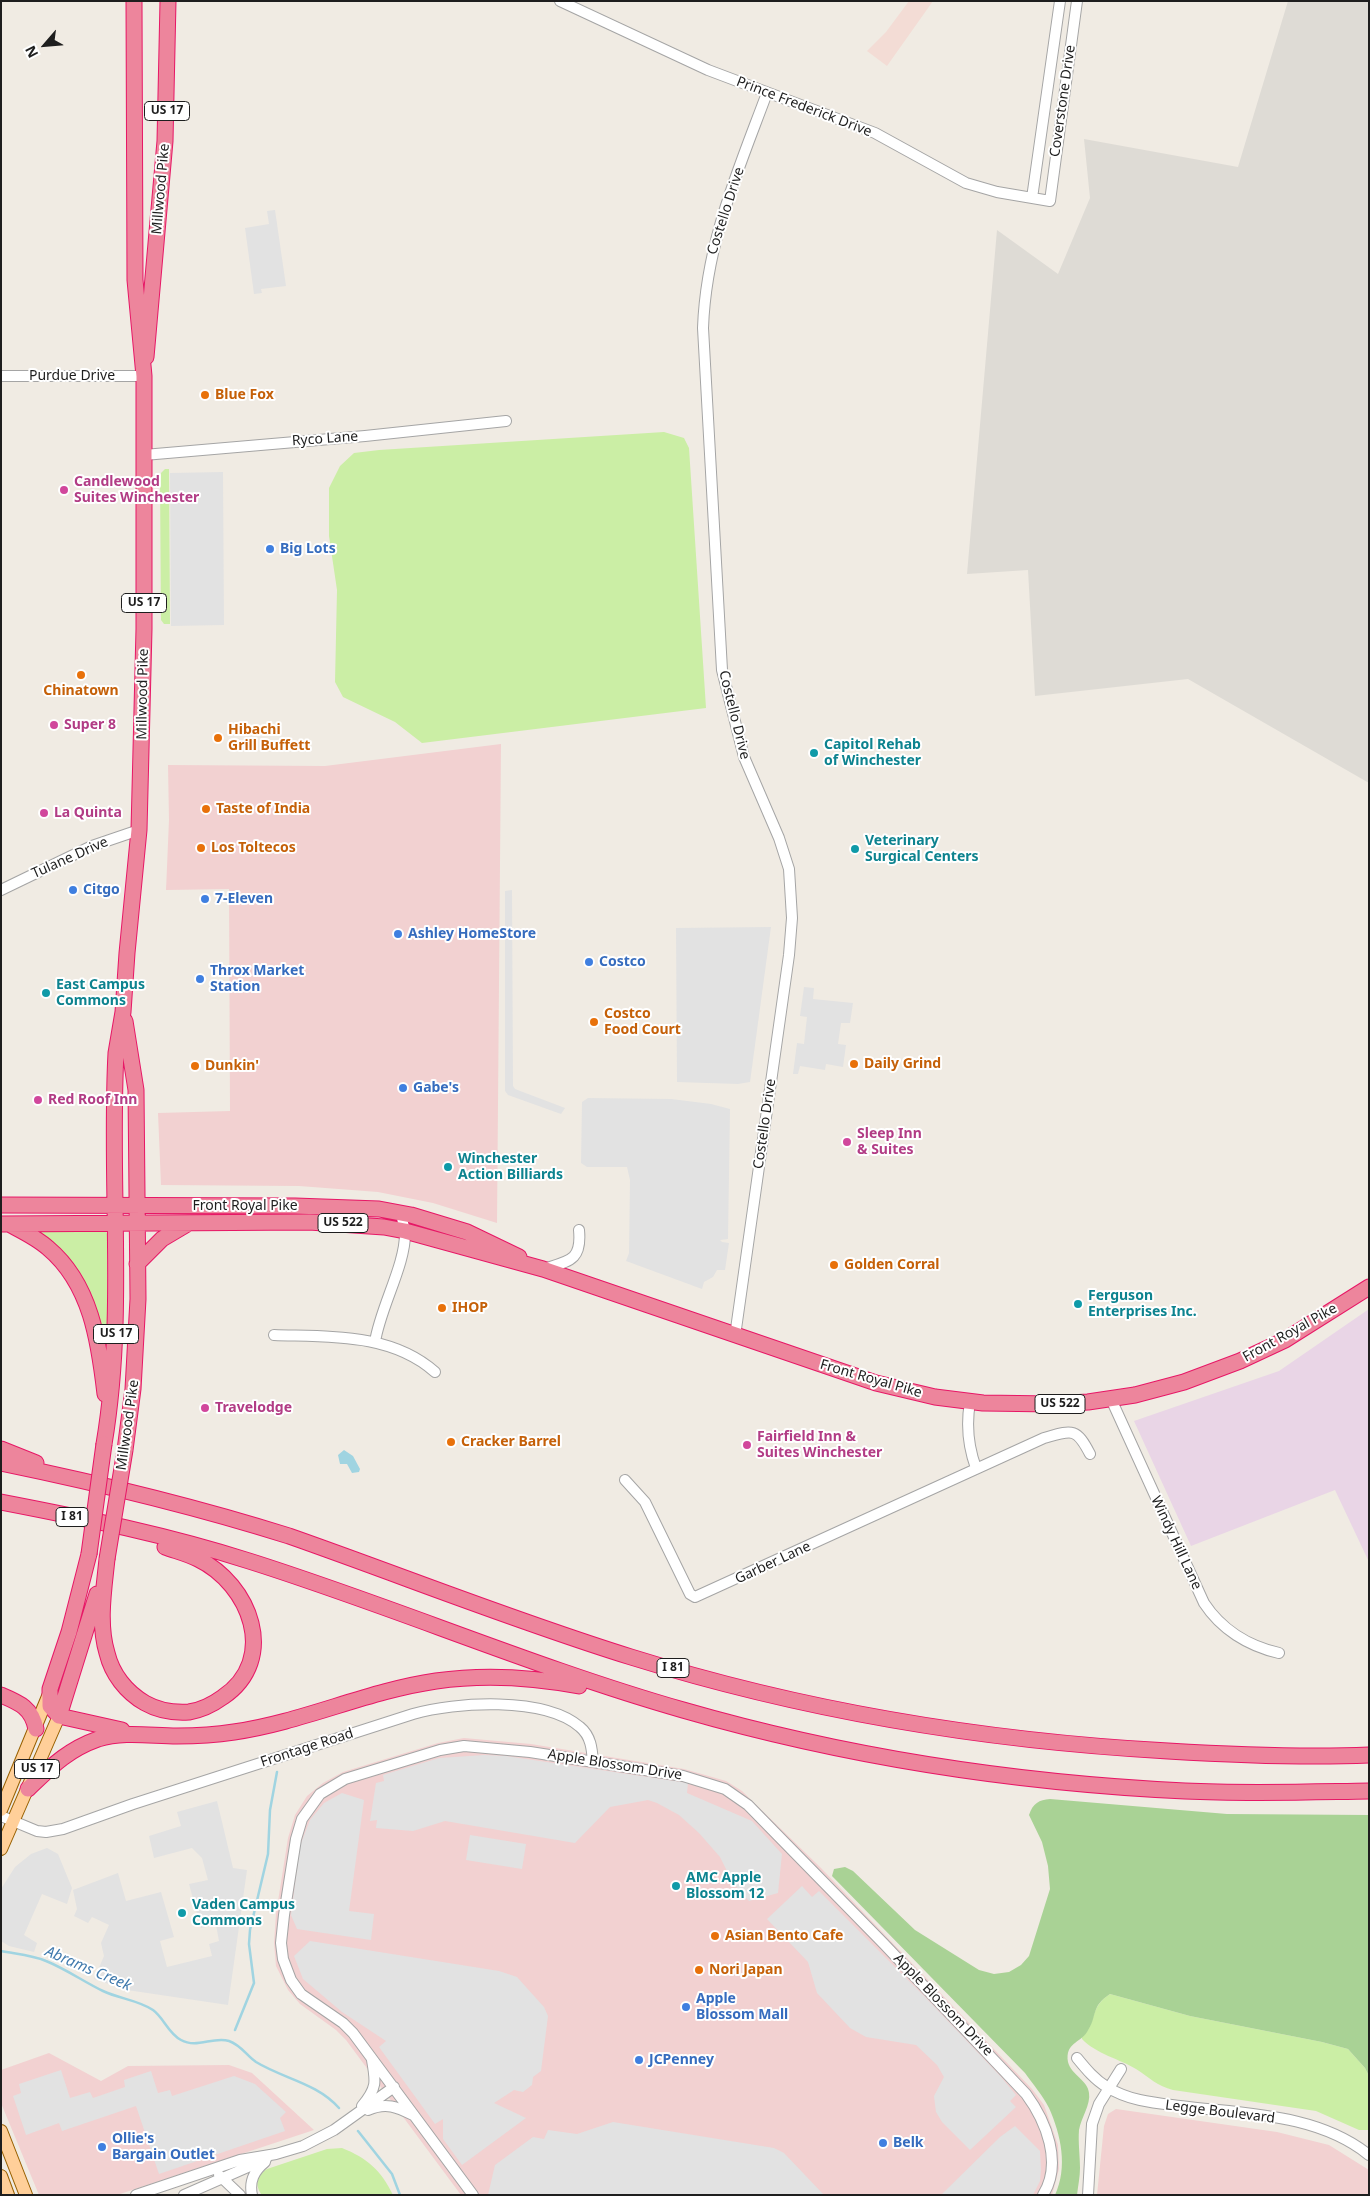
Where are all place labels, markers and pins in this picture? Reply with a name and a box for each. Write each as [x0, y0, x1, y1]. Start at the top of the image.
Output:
place label: Blue Fox [215, 387, 274, 403]
marker: Blue Fox [199, 389, 211, 401]
place label: Candlewood Suites Winchester [74, 474, 199, 507]
marker: Candlewood Suites Winchester [58, 484, 70, 496]
place label: Big Lots [280, 541, 336, 557]
marker: Big Lots [264, 543, 276, 555]
marker: Chinatown [75, 669, 87, 681]
place label: Chinatown [43, 683, 119, 699]
place label: Super 8 [64, 717, 116, 733]
marker: Super 8 [48, 719, 60, 731]
place label: Hibachi Grill Buffett [228, 722, 310, 754]
marker: Hibachi Grill Buffett [212, 732, 224, 744]
place label: Capitol Rehab of Winchester [824, 737, 921, 770]
marker: Capitol Rehab of Winchester [808, 747, 820, 759]
place label: Taste of India [216, 801, 310, 817]
marker: Taste of India [200, 803, 212, 815]
place label: La Quinta [54, 805, 122, 821]
marker: La Quinta [38, 807, 50, 819]
place label: Veterinary Surgical Centers [865, 833, 979, 866]
place label: Los Toltecos [211, 840, 296, 856]
marker: Los Toltecos [195, 842, 207, 854]
marker: Veterinary Surgical Centers [849, 843, 861, 855]
place label: Citgo [83, 882, 120, 898]
marker: Citgo [67, 884, 79, 896]
place label: 7-Eleven [215, 891, 273, 907]
marker: 7-Eleven [199, 893, 211, 905]
place label: Ashley HomeStore [408, 926, 536, 942]
marker: Ashley HomeStore [392, 928, 404, 940]
place label: Costco [599, 954, 646, 970]
marker: Costco [583, 956, 595, 968]
place label: Throx Market Station [210, 963, 304, 996]
marker: Throx Market Station [194, 973, 206, 985]
place label: East Campus Commons [56, 977, 145, 1010]
marker: East Campus Commons [40, 987, 52, 999]
place label: Costco Food Court [604, 1006, 681, 1038]
marker: Costco Food Court [588, 1016, 600, 1028]
place label: Daily Grind [864, 1056, 941, 1072]
place label: Dunkin' [205, 1058, 259, 1074]
marker: Daily Grind [848, 1058, 860, 1070]
marker: Dunkin' [189, 1060, 201, 1072]
place label: Gabe's [413, 1080, 459, 1096]
marker: Gabe's [397, 1082, 409, 1094]
place label: Red Roof Inn [48, 1092, 137, 1108]
marker: Red Roof Inn [32, 1094, 44, 1106]
place label: Sleep Inn & Suites [857, 1126, 922, 1158]
marker: Sleep Inn & Suites [841, 1136, 853, 1148]
place label: Winchester Action Billiards [458, 1151, 563, 1184]
marker: Winchester Action Billiards [442, 1161, 454, 1173]
place label: Golden Corral [844, 1257, 940, 1273]
marker: Golden Corral [828, 1259, 840, 1271]
place label: Ferguson Enterprises Inc. [1088, 1288, 1197, 1320]
marker: Ferguson Enterprises Inc. [1072, 1298, 1084, 1310]
place label: IHOP [452, 1300, 488, 1316]
marker: IHOP [436, 1302, 448, 1314]
place label: Travelodge [215, 1400, 292, 1416]
marker: Travelodge [199, 1402, 211, 1414]
place label: Fairfield Inn & Suites Winchester [757, 1429, 882, 1461]
place label: Cracker Barrel [461, 1434, 561, 1450]
marker: Cracker Barrel [445, 1436, 457, 1448]
marker: Fairfield Inn & Suites Winchester [741, 1439, 753, 1451]
place label: AMC Apple Blossom 12 [686, 1870, 764, 1902]
marker: AMC Apple Blossom 12 [670, 1880, 682, 1892]
place label: Vaden Campus Commons [192, 1897, 295, 1930]
marker: Vaden Campus Commons [176, 1907, 188, 1919]
place label: Asian Bento Cafe [725, 1928, 843, 1944]
marker: Asian Bento Cafe [709, 1930, 721, 1942]
place label: Nori Japan [709, 1962, 783, 1978]
marker: Nori Japan [693, 1964, 705, 1976]
place label: Apple Blossom Mall [696, 1991, 788, 2024]
marker: Apple Blossom Mall [680, 2001, 692, 2013]
place label: JCPenney [649, 2052, 714, 2068]
marker: JCPenney [633, 2054, 645, 2066]
place label: Ollie's Bargain Outlet [112, 2131, 215, 2164]
place label: Belk [893, 2135, 924, 2151]
marker: Belk [877, 2137, 889, 2149]
marker: Ollie's Bargain Outlet [96, 2141, 108, 2153]

